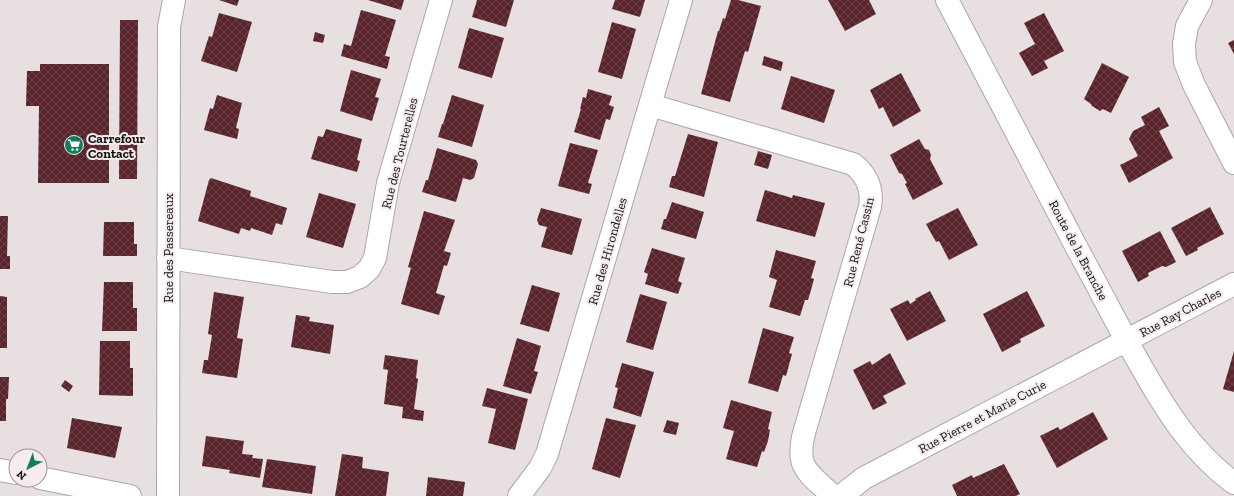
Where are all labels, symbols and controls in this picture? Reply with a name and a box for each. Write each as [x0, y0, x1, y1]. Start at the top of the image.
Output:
street label: Rue des Tourterelles [378, 96, 421, 210]
place label: Carrefour Contact [88, 131, 145, 161]
supermarket icon: Carrefour Contact [63, 134, 85, 156]
street label: Rue des Passereaux [161, 193, 176, 303]
street label: Rue des Hirondelles [585, 195, 630, 307]
street label: Rue René Cassin [840, 195, 877, 289]
street label: Route de la Branche [1046, 198, 1111, 303]
street label: Rue Ray Charles [1137, 284, 1224, 340]
street label: Rue Pierre et Marie Curie [916, 376, 1049, 456]
north arrow [8, 448, 48, 488]
text: N [14, 467, 29, 483]

